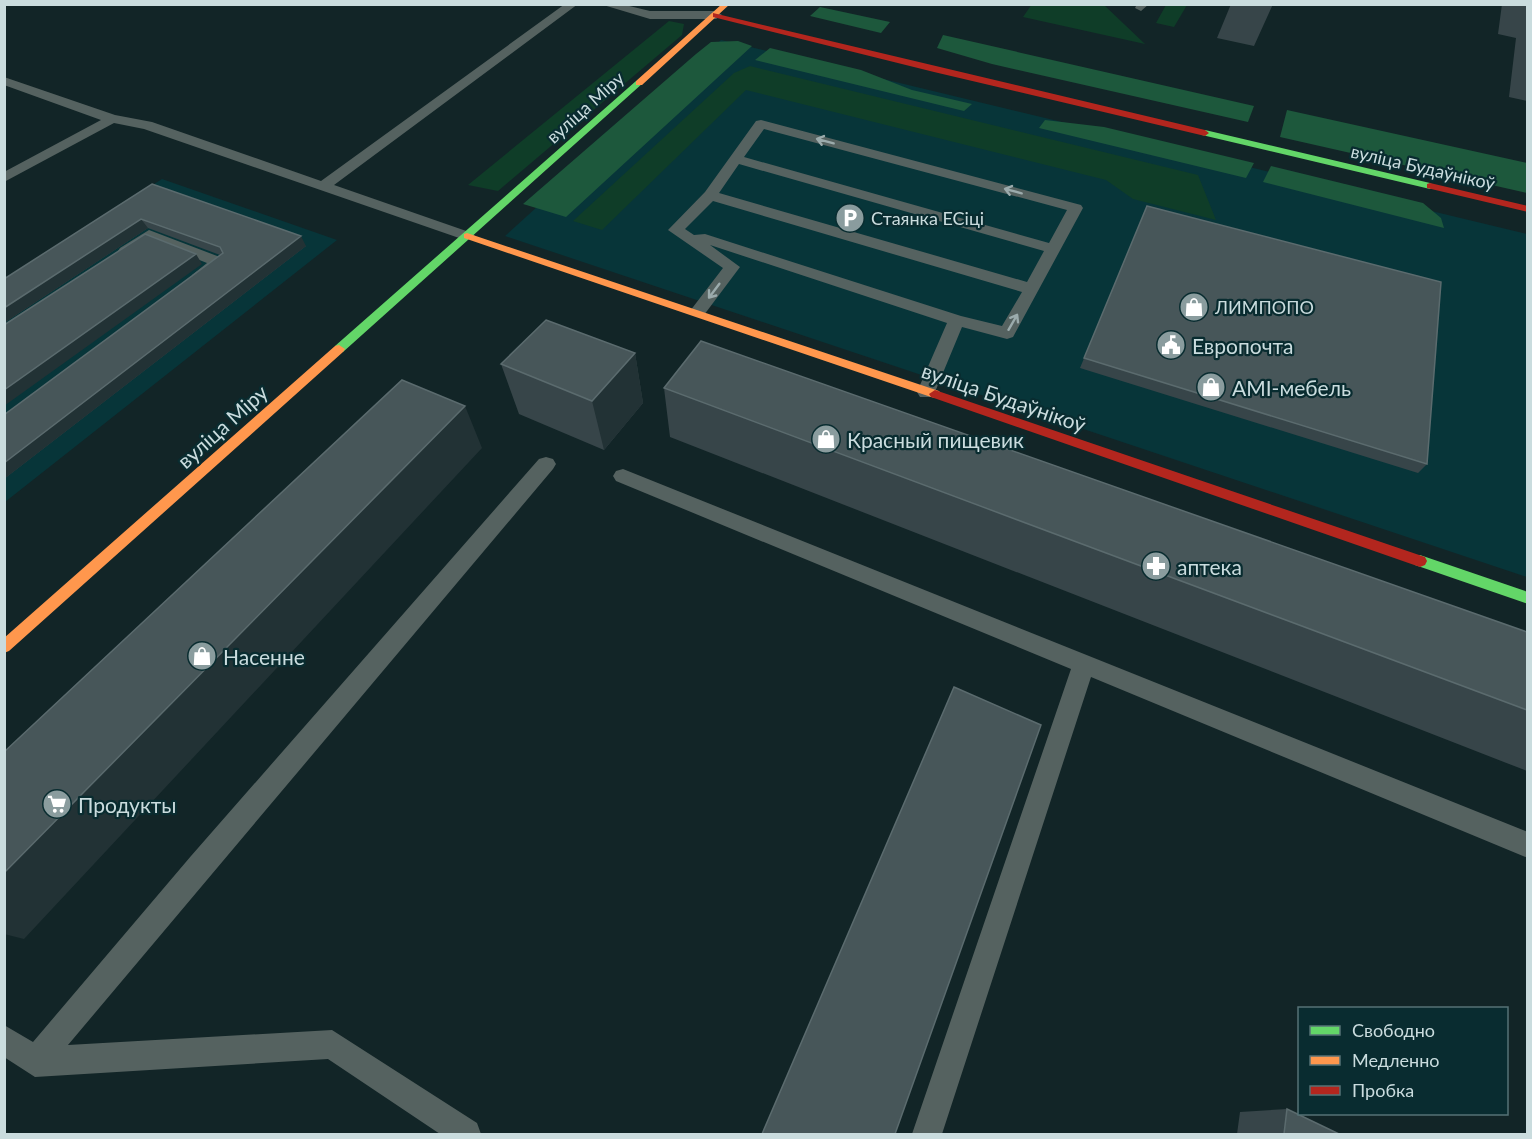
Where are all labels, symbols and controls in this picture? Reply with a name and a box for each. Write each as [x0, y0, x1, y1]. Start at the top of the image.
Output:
street label: вуліца Міру [542, 66, 629, 147]
one-way arrow [816, 135, 835, 146]
street label: вуліца Будаўнікоў [1349, 140, 1498, 194]
one-way arrow [1004, 185, 1023, 196]
parking icon: Стаянка ЕСіці [834, 202, 866, 234]
place label: Стаянка ЕСіці [871, 207, 984, 229]
one-way arrow [707, 282, 720, 298]
shop icon: ЛИМПОПО [1178, 291, 1210, 323]
place label: ЛИМПОПО [1214, 296, 1314, 318]
one-way arrow [1007, 314, 1019, 331]
public building icon: Европочта [1155, 329, 1187, 361]
place label: Европочта [1192, 333, 1293, 358]
street label: вуліца Будаўнікоў [919, 357, 1089, 437]
shop icon: AMI-мебель [1195, 371, 1227, 403]
place label: AMI-мебель [1232, 375, 1351, 400]
street label: вуліца Міру [172, 379, 272, 473]
shop icon: Красный пищевик [810, 423, 842, 455]
place label: Красный пищевик [847, 427, 1024, 452]
pharmacy icon: аптека [1140, 550, 1172, 582]
place label: аптека [1177, 554, 1242, 579]
shop icon: Насенне [186, 640, 218, 672]
place label: Насенне [223, 644, 305, 669]
supermarket icon: Продукты [41, 788, 73, 820]
place label: Продукты [78, 792, 177, 817]
legend [1298, 1007, 1508, 1115]
text: Свободно [1352, 1019, 1435, 1041]
text: Медленно [1352, 1049, 1440, 1071]
text: Пробка [1352, 1079, 1414, 1101]

